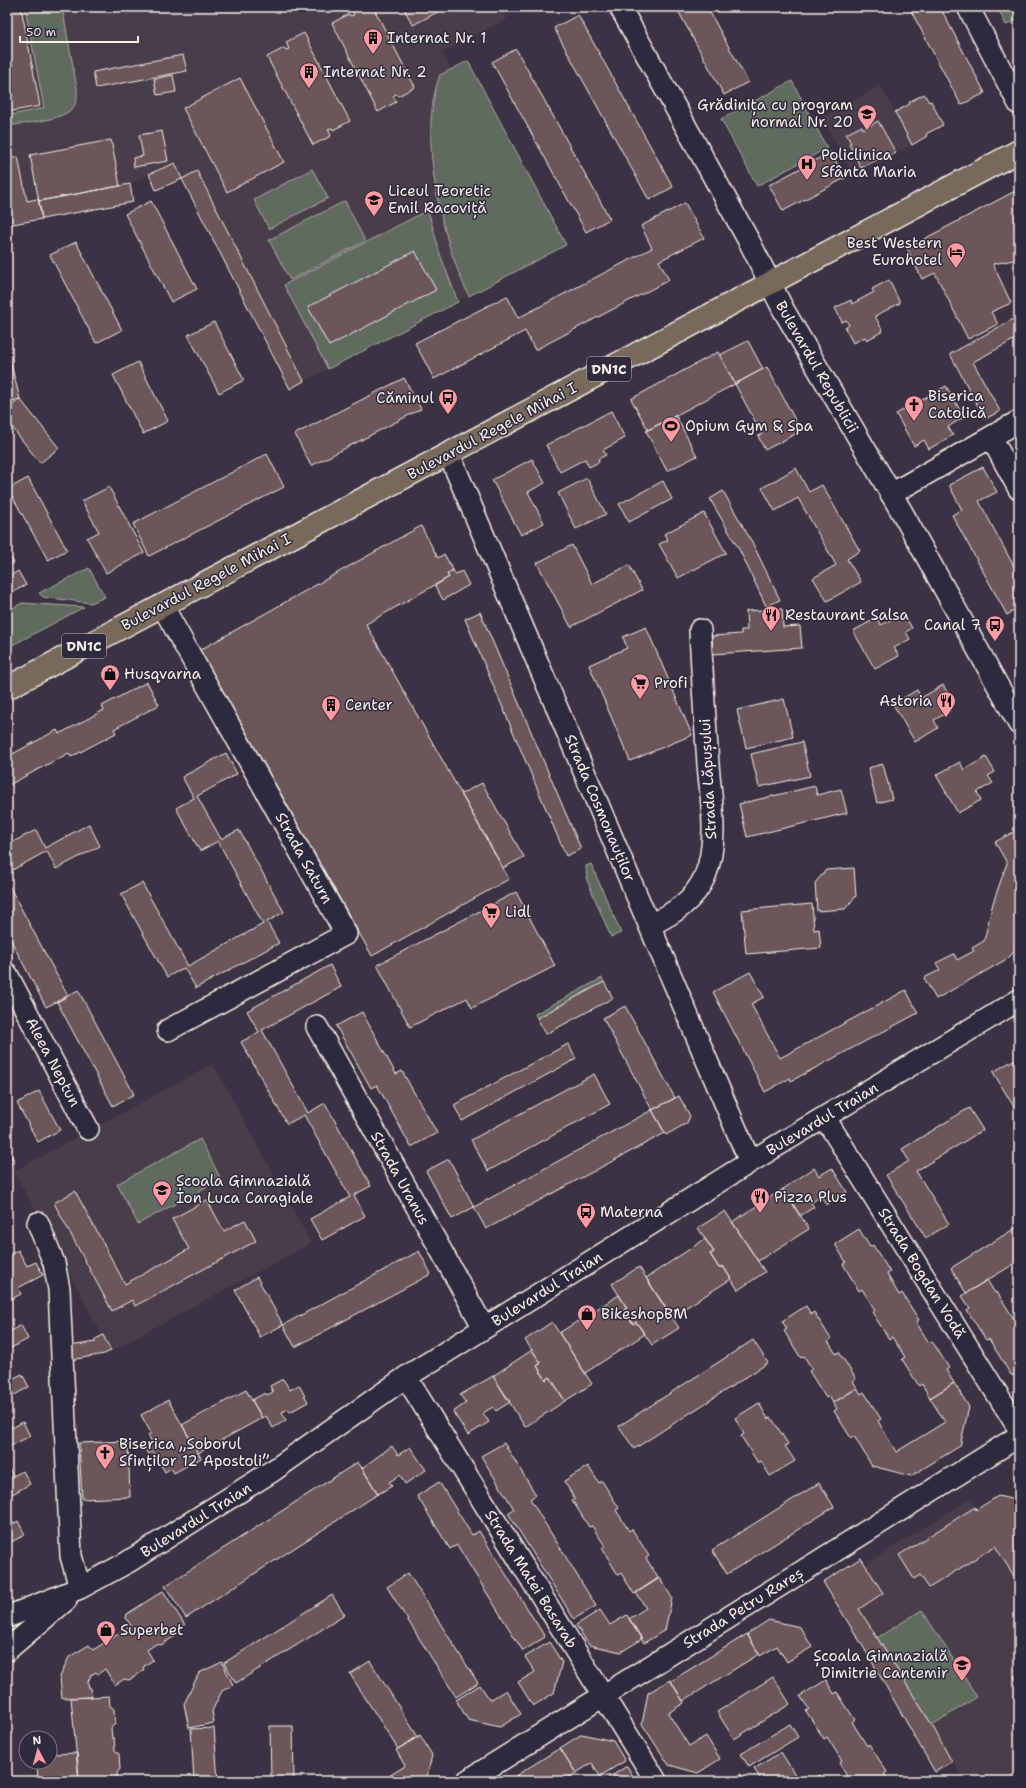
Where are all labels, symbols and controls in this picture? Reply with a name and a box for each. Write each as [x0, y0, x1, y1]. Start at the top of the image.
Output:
scale bar [20, 18, 138, 44]
text: 50 m [26, 24, 56, 40]
building icon: Internat Nr. 1 [362, 27, 384, 55]
place label: Internat Nr. 1 [387, 28, 486, 48]
building icon: Internat Nr. 2 [298, 61, 320, 89]
place label: Internat Nr. 2 [323, 62, 427, 82]
place label: Grădinița cu program normal Nr. 20 [697, 95, 853, 132]
school or university icon: Grădinița cu program normal Nr. 20 [856, 103, 878, 131]
place label: Policlinica Sfânta Maria [821, 145, 917, 182]
hospital icon: Policlinica Sfânta Maria [796, 153, 818, 181]
place label: Liceul Teoretic Emil Racoviță [388, 181, 491, 219]
school or university icon: Liceul Teoretic Emil Racoviță [363, 189, 385, 217]
place label: Best Western Eurohotel [847, 233, 942, 270]
hotel icon: Best Western Eurohotel [945, 241, 967, 269]
street label: Bulevardul Republicii [771, 297, 863, 437]
road number: DN1C [587, 357, 631, 381]
street label: Bulevardul Regele Mihai I [404, 378, 580, 484]
place label: Biserica Catolică [928, 386, 987, 423]
bus stop icon: Căminul [437, 387, 459, 415]
place label: Căminul [376, 388, 434, 408]
church icon: Biserica Catolică [903, 394, 925, 422]
sports icon: Opium Gym & Spa [660, 415, 682, 443]
place label: Opium Gym & Spa [685, 416, 814, 436]
street label: Bulevardul Regele Mihai I [118, 529, 294, 635]
restaurant icon: Restaurant Salsa [760, 604, 782, 632]
place label: Restaurant Salsa [785, 605, 910, 625]
bus stop icon: Canal 7 [984, 614, 1006, 642]
place label: Canal 7 [924, 615, 981, 635]
road number: DN1C [62, 634, 106, 658]
shop icon: Husqvarna [99, 663, 121, 691]
place label: Husqvarna [124, 664, 202, 684]
supermarket icon: Profi [629, 672, 651, 700]
place label: Profi [654, 673, 688, 693]
restaurant icon: Astoria [935, 690, 957, 718]
place label: Astoria [879, 691, 933, 711]
building icon: Center [320, 694, 342, 722]
place label: Center [345, 695, 393, 715]
street label: Strada Lăpușului [695, 718, 722, 840]
street label: Strada Cosmonauților [559, 731, 640, 885]
street label: Strada Saturn [271, 809, 337, 907]
supermarket icon: Lidl [480, 901, 502, 929]
place label: Lidl [505, 902, 531, 922]
street label: Aleea Neptun [21, 1014, 85, 1110]
street label: Bulevardul Traian [762, 1078, 882, 1160]
street label: Strada Uranus [366, 1128, 434, 1228]
place label: Școala Gimnazială Ion Luca Caragiale [176, 1171, 314, 1208]
school or university icon: Școala Gimnazială Ion Luca Caragiale [151, 1179, 173, 1207]
restaurant icon: Pizza Plus [749, 1186, 771, 1214]
place label: Pizza Plus [774, 1187, 847, 1207]
bus stop icon: Materna [575, 1201, 597, 1229]
place label: Materna [600, 1202, 664, 1222]
street label: Strada Bogdan Vodă [874, 1204, 971, 1343]
street label: Bulevardul Traian [488, 1247, 606, 1331]
shop icon: BikeshopBM [576, 1303, 598, 1331]
place label: BikeshopBM [601, 1304, 688, 1324]
place label: Biserica „Soborul Sfinților 12 Apostoli” [119, 1434, 270, 1472]
church icon: Biserica „Soborul Sfinților 12 Apostoli” [94, 1442, 116, 1470]
street label: Bulevardul Traian [137, 1478, 255, 1562]
street label: Strada Matei Basarab [480, 1506, 582, 1652]
street label: Strada Petru Rareș [679, 1563, 807, 1654]
shop icon: Superbet [95, 1619, 117, 1647]
place label: Superbet [120, 1620, 184, 1640]
place label: Școala Gimnazială Dimitrie Cantemir [813, 1646, 949, 1683]
school or university icon: Școala Gimnazială Dimitrie Cantemir [951, 1654, 973, 1682]
north arrow [18, 1730, 58, 1770]
text: N [32, 1733, 42, 1748]

